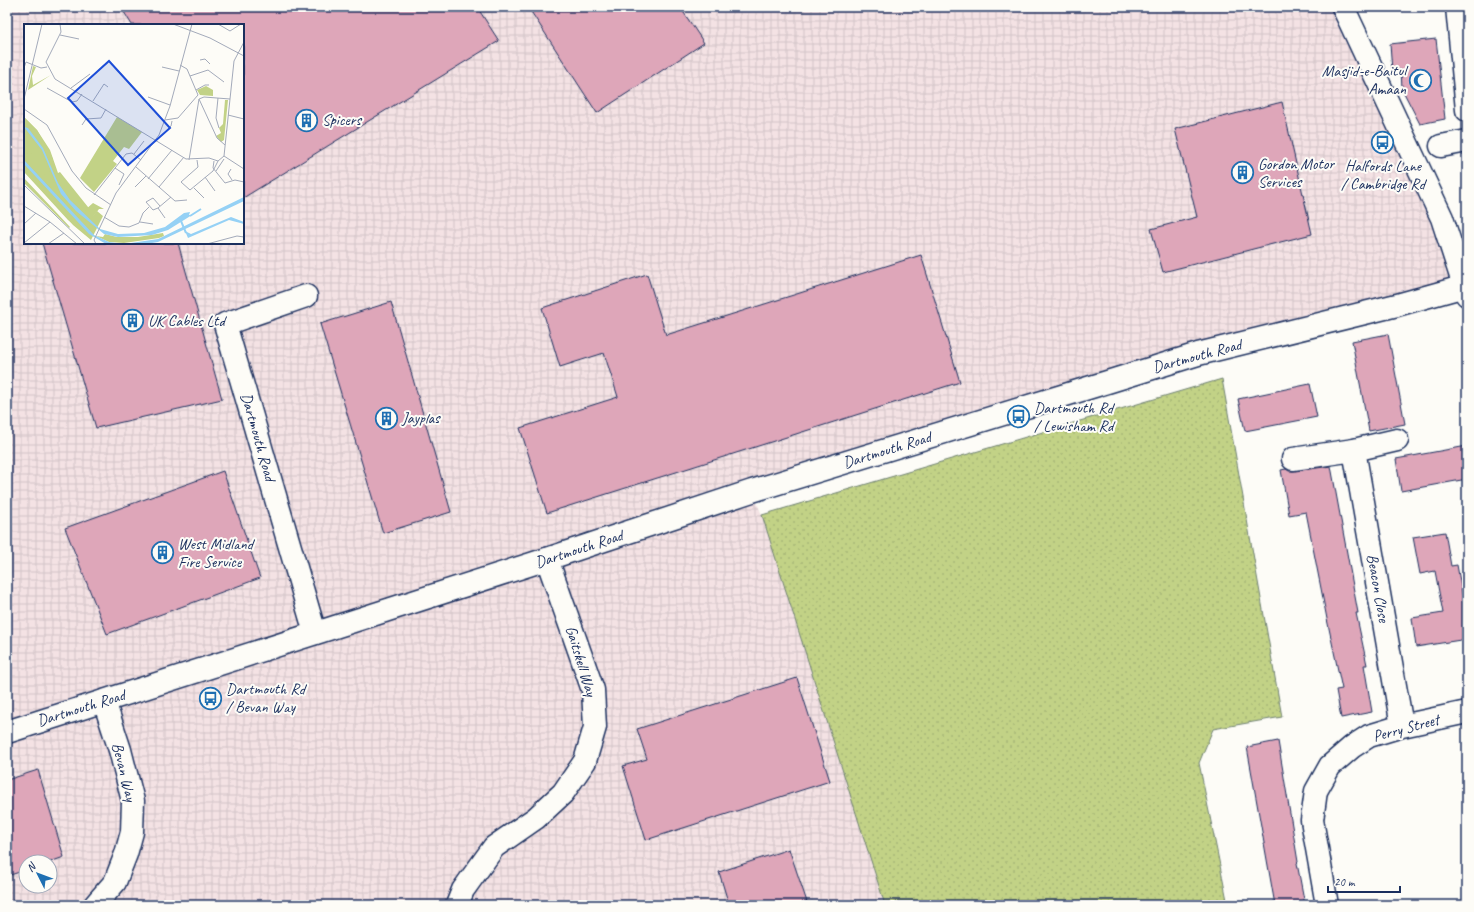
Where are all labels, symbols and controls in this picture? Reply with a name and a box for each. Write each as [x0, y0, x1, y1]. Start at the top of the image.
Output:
inset map [24, 24, 244, 244]
place label: Masjid-e-Baitul Amaan [1322, 61, 1409, 99]
mosque icon: Masjid-e-Baitul Amaan [1408, 67, 1434, 93]
building icon: Spicers [294, 107, 320, 133]
place label: Spicers [322, 110, 362, 130]
bus stop icon: Halfords Lane / Cambridge Rd [1370, 129, 1396, 155]
place label: Gordon Motor Services [1258, 154, 1335, 192]
place label: Halfords Lane / Cambridge Rd [1341, 156, 1428, 194]
building icon: Gordon Motor Services [1229, 160, 1255, 186]
building icon: UK Cables Ltd [119, 308, 145, 334]
place label: UK Cables Ltd [148, 311, 227, 331]
street label: Dartmouth Road [1150, 334, 1246, 377]
street label: Dartmouth Road [236, 390, 281, 486]
place label: Dartmouth Rd / Lewisham Rd [1034, 398, 1116, 436]
bus stop icon: Dartmouth Rd / Lewisham Rd [1006, 404, 1032, 430]
building icon: Jayplas [373, 405, 399, 431]
place label: Jayplas [401, 408, 441, 428]
street label: Dartmouth Road [841, 426, 936, 473]
street label: Dartmouth Road [533, 525, 628, 573]
place label: West Midland Fire Service [178, 534, 256, 572]
building icon: West Midland Fire Service [150, 540, 176, 566]
street label: Beacon Close [1362, 552, 1394, 625]
street label: Gaitskell Way [561, 623, 602, 700]
place label: Dartmouth Rd / Bevan Way [226, 679, 308, 717]
street label: Dartmouth Road [35, 684, 130, 731]
bus stop icon: Dartmouth Rd / Bevan Way [198, 685, 224, 711]
street label: Perry Street [1371, 709, 1444, 746]
street label: Bevan Way [107, 741, 141, 805]
north arrow [18, 854, 58, 894]
text: N [23, 858, 40, 875]
scale bar [1328, 868, 1400, 894]
text: 20 m [1334, 874, 1356, 890]

